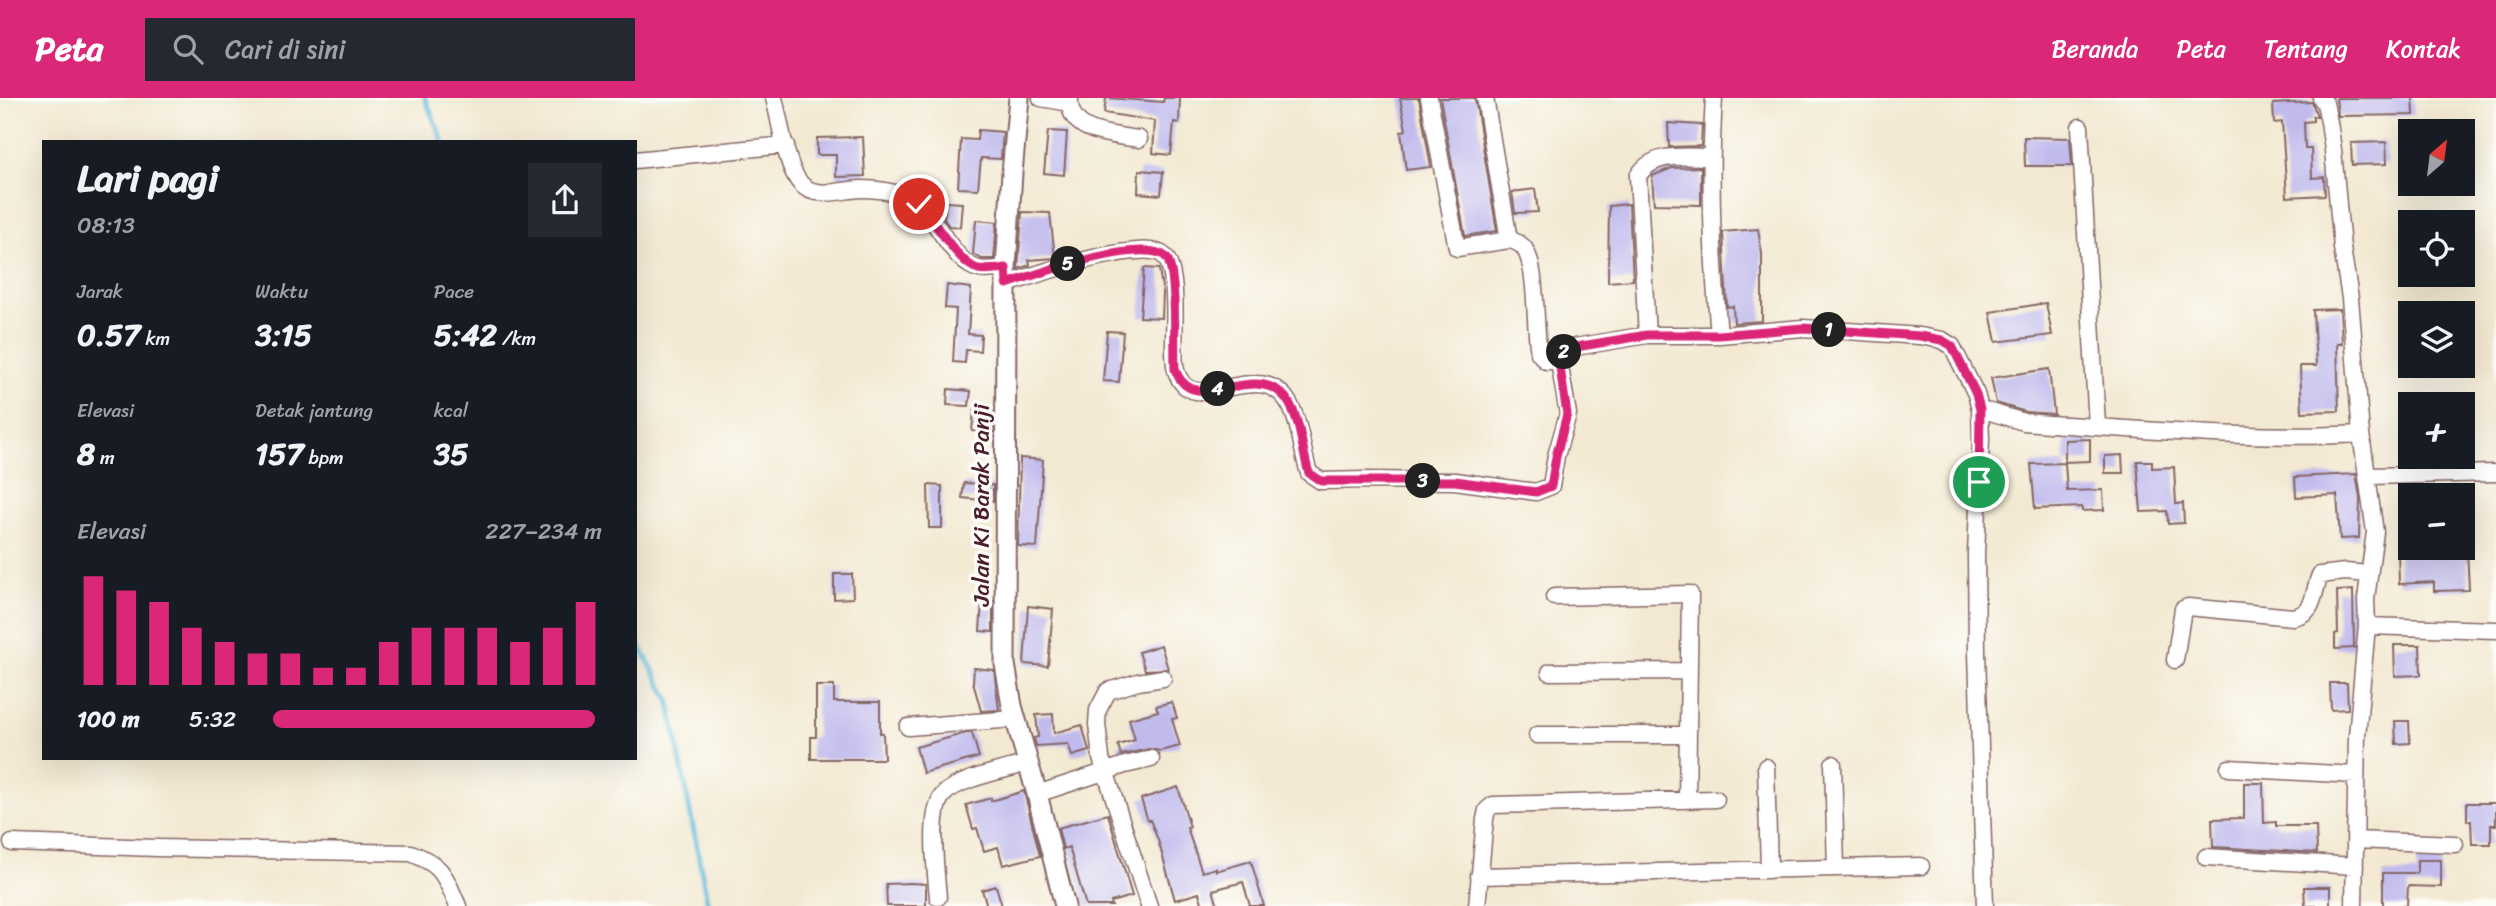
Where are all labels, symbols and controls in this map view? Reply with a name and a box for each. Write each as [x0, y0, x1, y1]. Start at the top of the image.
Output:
search box [145, 18, 635, 81]
text: Peta [35, 20, 103, 78]
text: Cari di sini [225, 26, 346, 72]
text: Beranda [2051, 28, 2138, 70]
text: Peta [2176, 28, 2226, 70]
text: Tentang [2264, 28, 2348, 70]
text: Kontak [2386, 28, 2461, 70]
icon: search [169, 30, 207, 68]
north arrow [2398, 119, 2474, 196]
map controls [2398, 119, 2475, 560]
text: Lari pagi [77, 145, 218, 212]
button: share [528, 163, 602, 237]
pin [889, 174, 949, 234]
icon: check [900, 185, 938, 223]
text: 08:13 [77, 205, 135, 246]
button: locate [2398, 210, 2475, 287]
pin: 5 [1050, 246, 1086, 282]
text: 5 [1062, 247, 1073, 280]
text: Jarak [77, 275, 123, 308]
text: Waktu [255, 275, 308, 308]
text: Pace [434, 275, 474, 308]
button: layers [2398, 301, 2475, 378]
text: 0.57 [77, 308, 140, 362]
text: 3:15 [255, 308, 312, 362]
text: 5:42 [434, 308, 497, 362]
pin: 1 [1812, 313, 1846, 348]
text: 1 [1824, 313, 1833, 346]
text: km [140, 322, 170, 355]
text: /km [497, 322, 536, 355]
pin: 2 [1546, 334, 1582, 370]
text: 2 [1558, 335, 1569, 368]
pin: 4 [1200, 372, 1236, 406]
text: 4 [1212, 372, 1223, 405]
button: + [2398, 392, 2475, 469]
text: Elevasi [77, 394, 134, 427]
text: Detak jantung [255, 394, 373, 427]
text: kcal [434, 394, 468, 427]
street label: Jalan Ki Barak Panji [961, 403, 1002, 607]
text: 8 [77, 427, 95, 481]
text: 157 [255, 427, 304, 481]
text: 35 [434, 427, 468, 481]
text: m [95, 441, 115, 474]
text: bpm [304, 441, 344, 474]
pin [1949, 452, 2009, 512]
icon: arrive [1960, 463, 1998, 501]
pin: 3 [1406, 464, 1440, 498]
text: 3 [1417, 464, 1428, 497]
button: − [2398, 483, 2475, 560]
text: Elevasi [77, 511, 146, 552]
text: 227–234 m [485, 511, 602, 552]
text: 100 m [77, 699, 140, 740]
text: 5:32 [189, 699, 236, 740]

